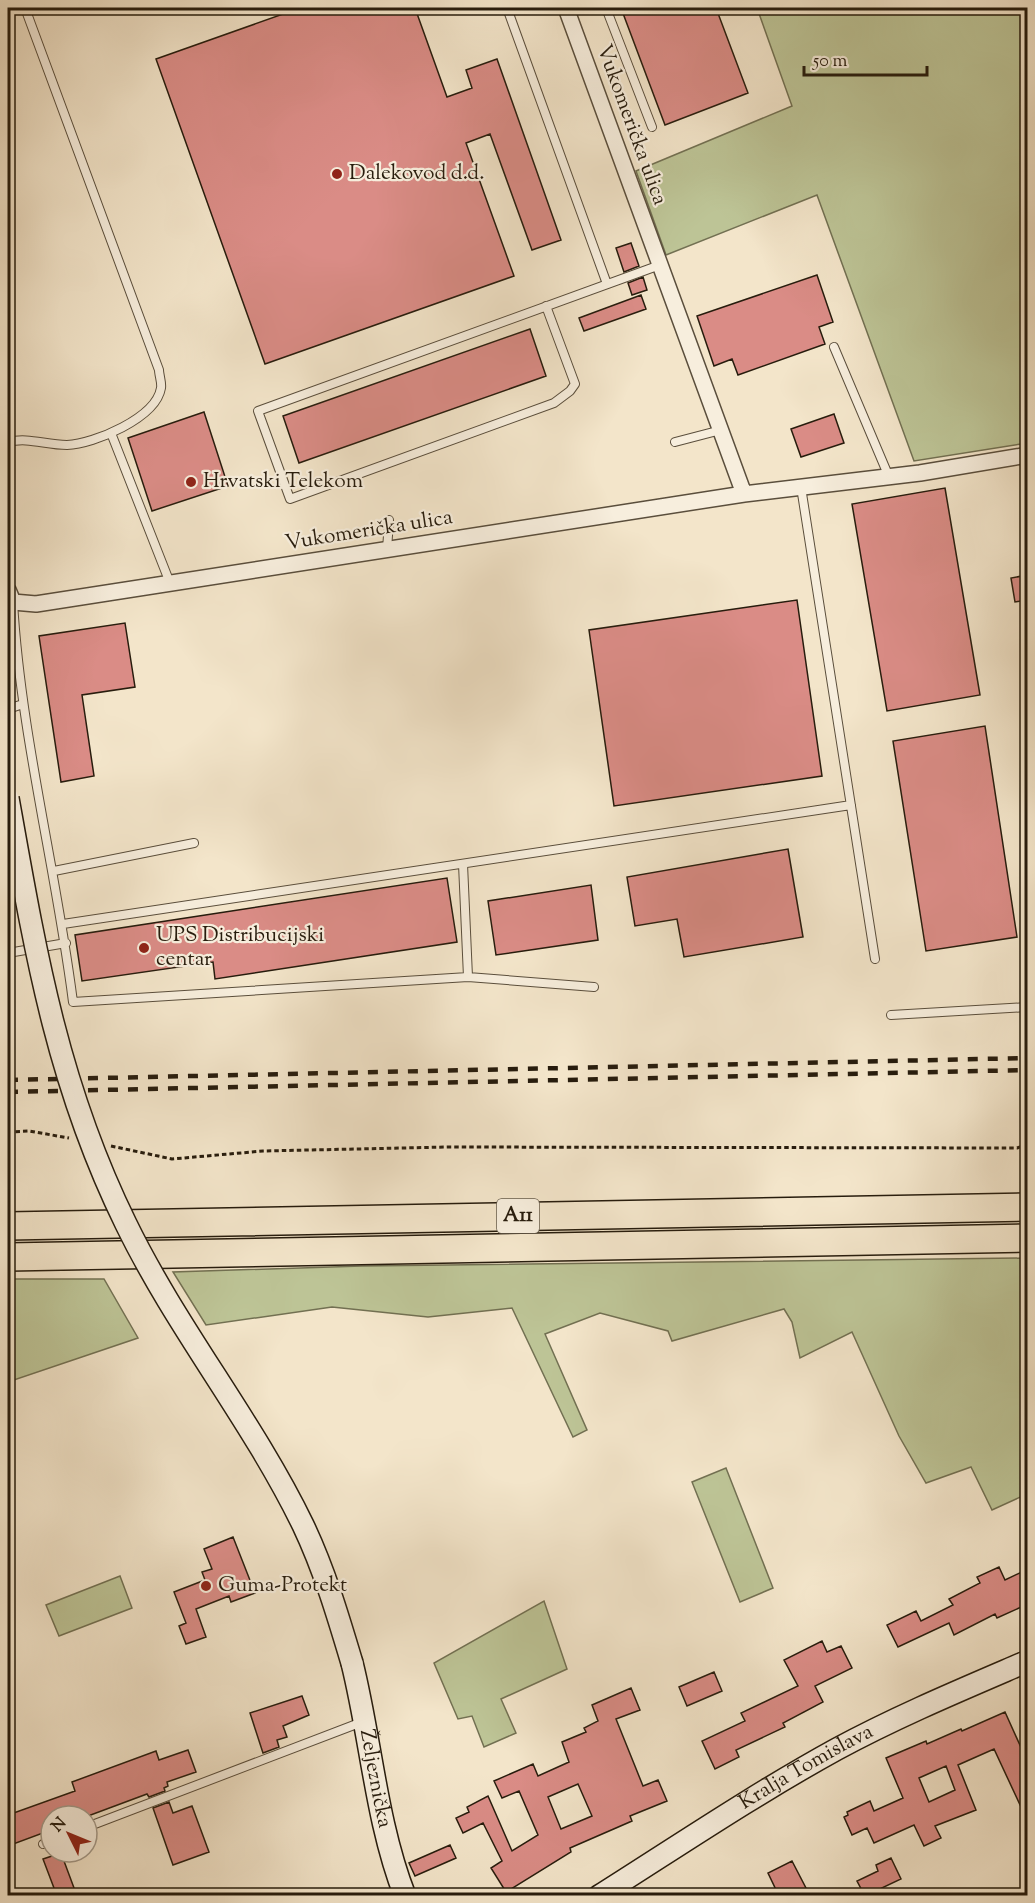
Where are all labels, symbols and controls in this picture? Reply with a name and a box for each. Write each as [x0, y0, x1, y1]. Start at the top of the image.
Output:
scale bar [804, 39, 927, 77]
street label: Vukomerička ulica [588, 40, 674, 210]
text: 50 m [812, 49, 848, 75]
place label: Dalekovod d.d. [349, 159, 485, 189]
marker: Dalekovod d.d. [330, 167, 344, 181]
place label: Hrvatski Telekom [203, 467, 363, 497]
marker: Hrvatski Telekom [184, 475, 198, 489]
street label: Vukomerička ulica [283, 503, 455, 559]
place label: UPS Distribucijski centar [156, 921, 324, 975]
marker: UPS Distribucijski centar [137, 941, 151, 955]
road number: A11 [497, 1199, 539, 1233]
place label: Guma-Protekt [218, 1571, 347, 1601]
marker: Guma-Protekt [199, 1579, 213, 1593]
street label: Kralja Tomislava [734, 1717, 879, 1818]
street label: Željeznička [351, 1727, 399, 1831]
north arrow [39, 1804, 99, 1864]
text: N [47, 1813, 73, 1838]

